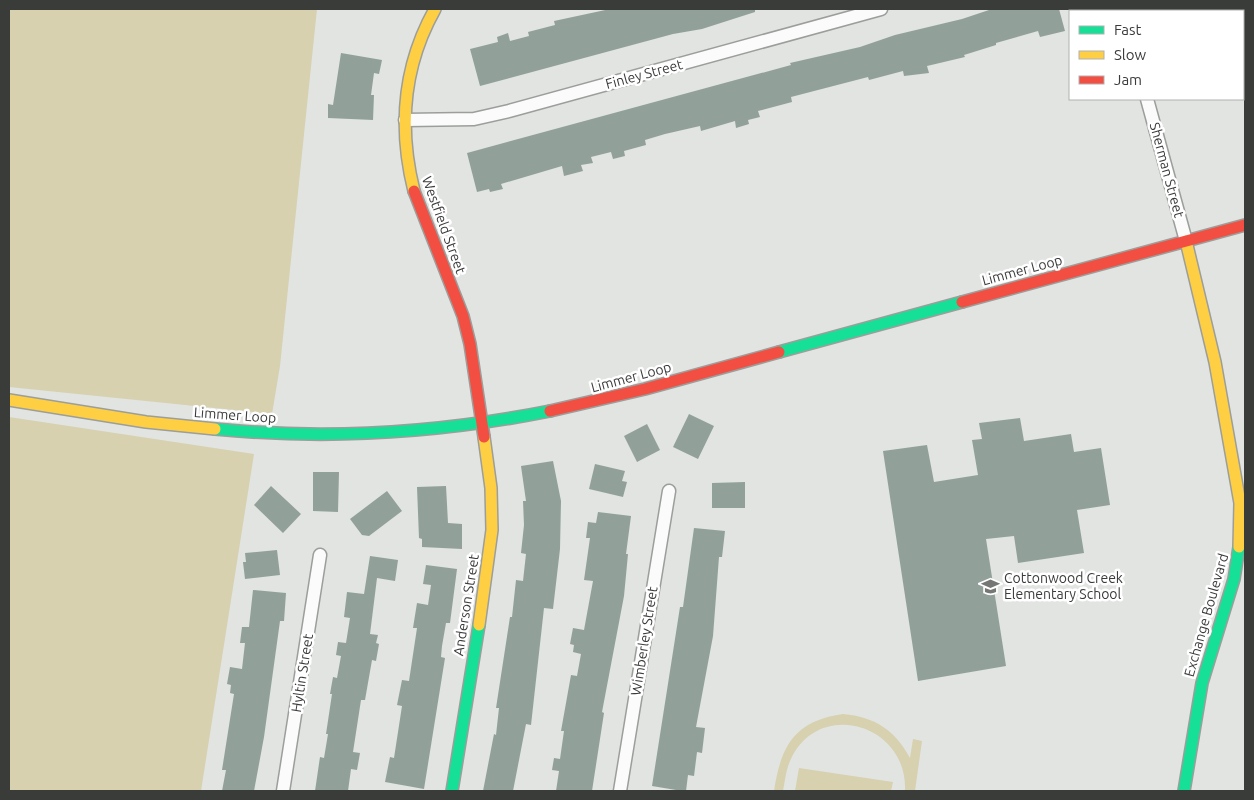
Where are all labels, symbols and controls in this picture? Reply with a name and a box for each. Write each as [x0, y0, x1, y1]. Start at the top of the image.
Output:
legend [1069, 10, 1244, 100]
text: Fast [1114, 21, 1142, 38]
text: Slow [1114, 46, 1147, 63]
street label: Finley Street [604, 56, 685, 92]
text: Jam [1114, 71, 1142, 88]
street label: Sherman Street [1147, 121, 1188, 220]
street label: Westfield Street [419, 174, 469, 276]
street label: Limmer Loop [980, 252, 1064, 288]
street label: Limmer Loop [589, 359, 673, 395]
street label: Limmer Loop [193, 404, 277, 426]
street label: Exchange Boulevard [1181, 551, 1231, 679]
street label: Anderson Street [450, 552, 482, 657]
place label: Cottonwood Creek Elementary School [1004, 570, 1123, 602]
school or university icon: Cottonwood Creek Elementary School [980, 576, 1000, 596]
street label: Wimberley Street [627, 585, 661, 697]
street label: Hyltin Street [288, 632, 316, 713]

